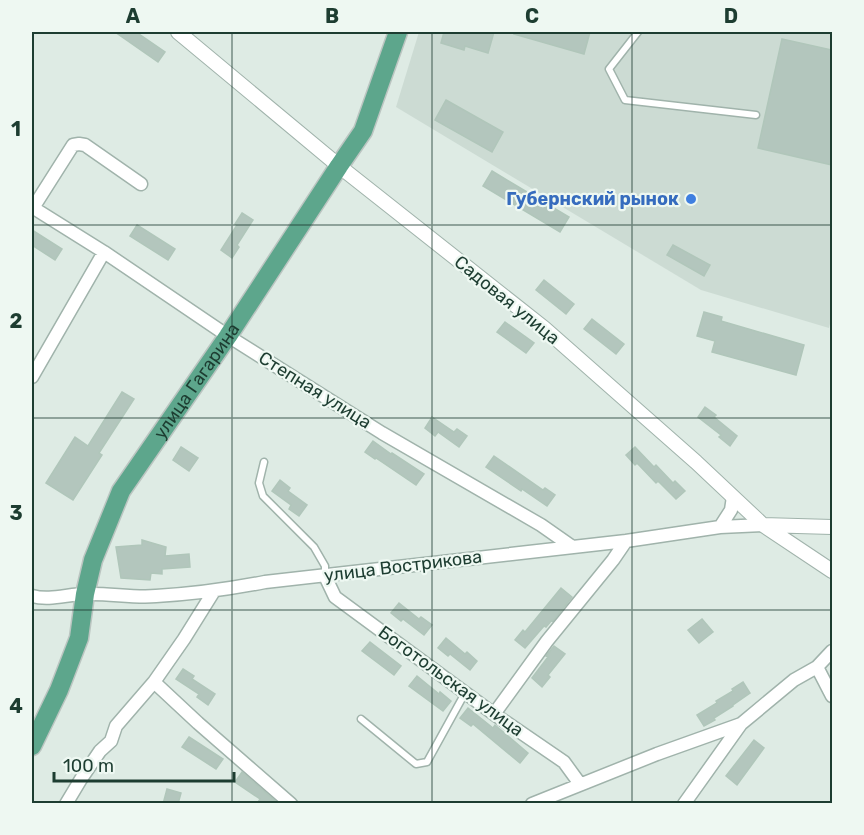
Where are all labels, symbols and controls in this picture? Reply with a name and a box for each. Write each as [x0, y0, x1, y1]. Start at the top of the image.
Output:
text: A [126, 4, 141, 28]
text: B [325, 4, 339, 28]
text: C [525, 4, 539, 28]
text: D [724, 4, 738, 28]
text: 1 [11, 117, 21, 141]
place label: Губернский рынок [506, 188, 679, 210]
marker: Губернский рынок [684, 192, 698, 206]
street label: Садовая улица [450, 251, 564, 349]
text: 2 [10, 309, 23, 333]
street label: улица Гагарина [149, 319, 244, 443]
street label: Степная улица [255, 347, 375, 433]
text: 3 [9, 501, 23, 525]
street label: улица Вострикова [323, 545, 483, 587]
street label: Боготольская улица [374, 621, 528, 741]
text: 4 [9, 694, 23, 718]
scale bar [54, 745, 234, 783]
text: 100 m [63, 755, 114, 777]

